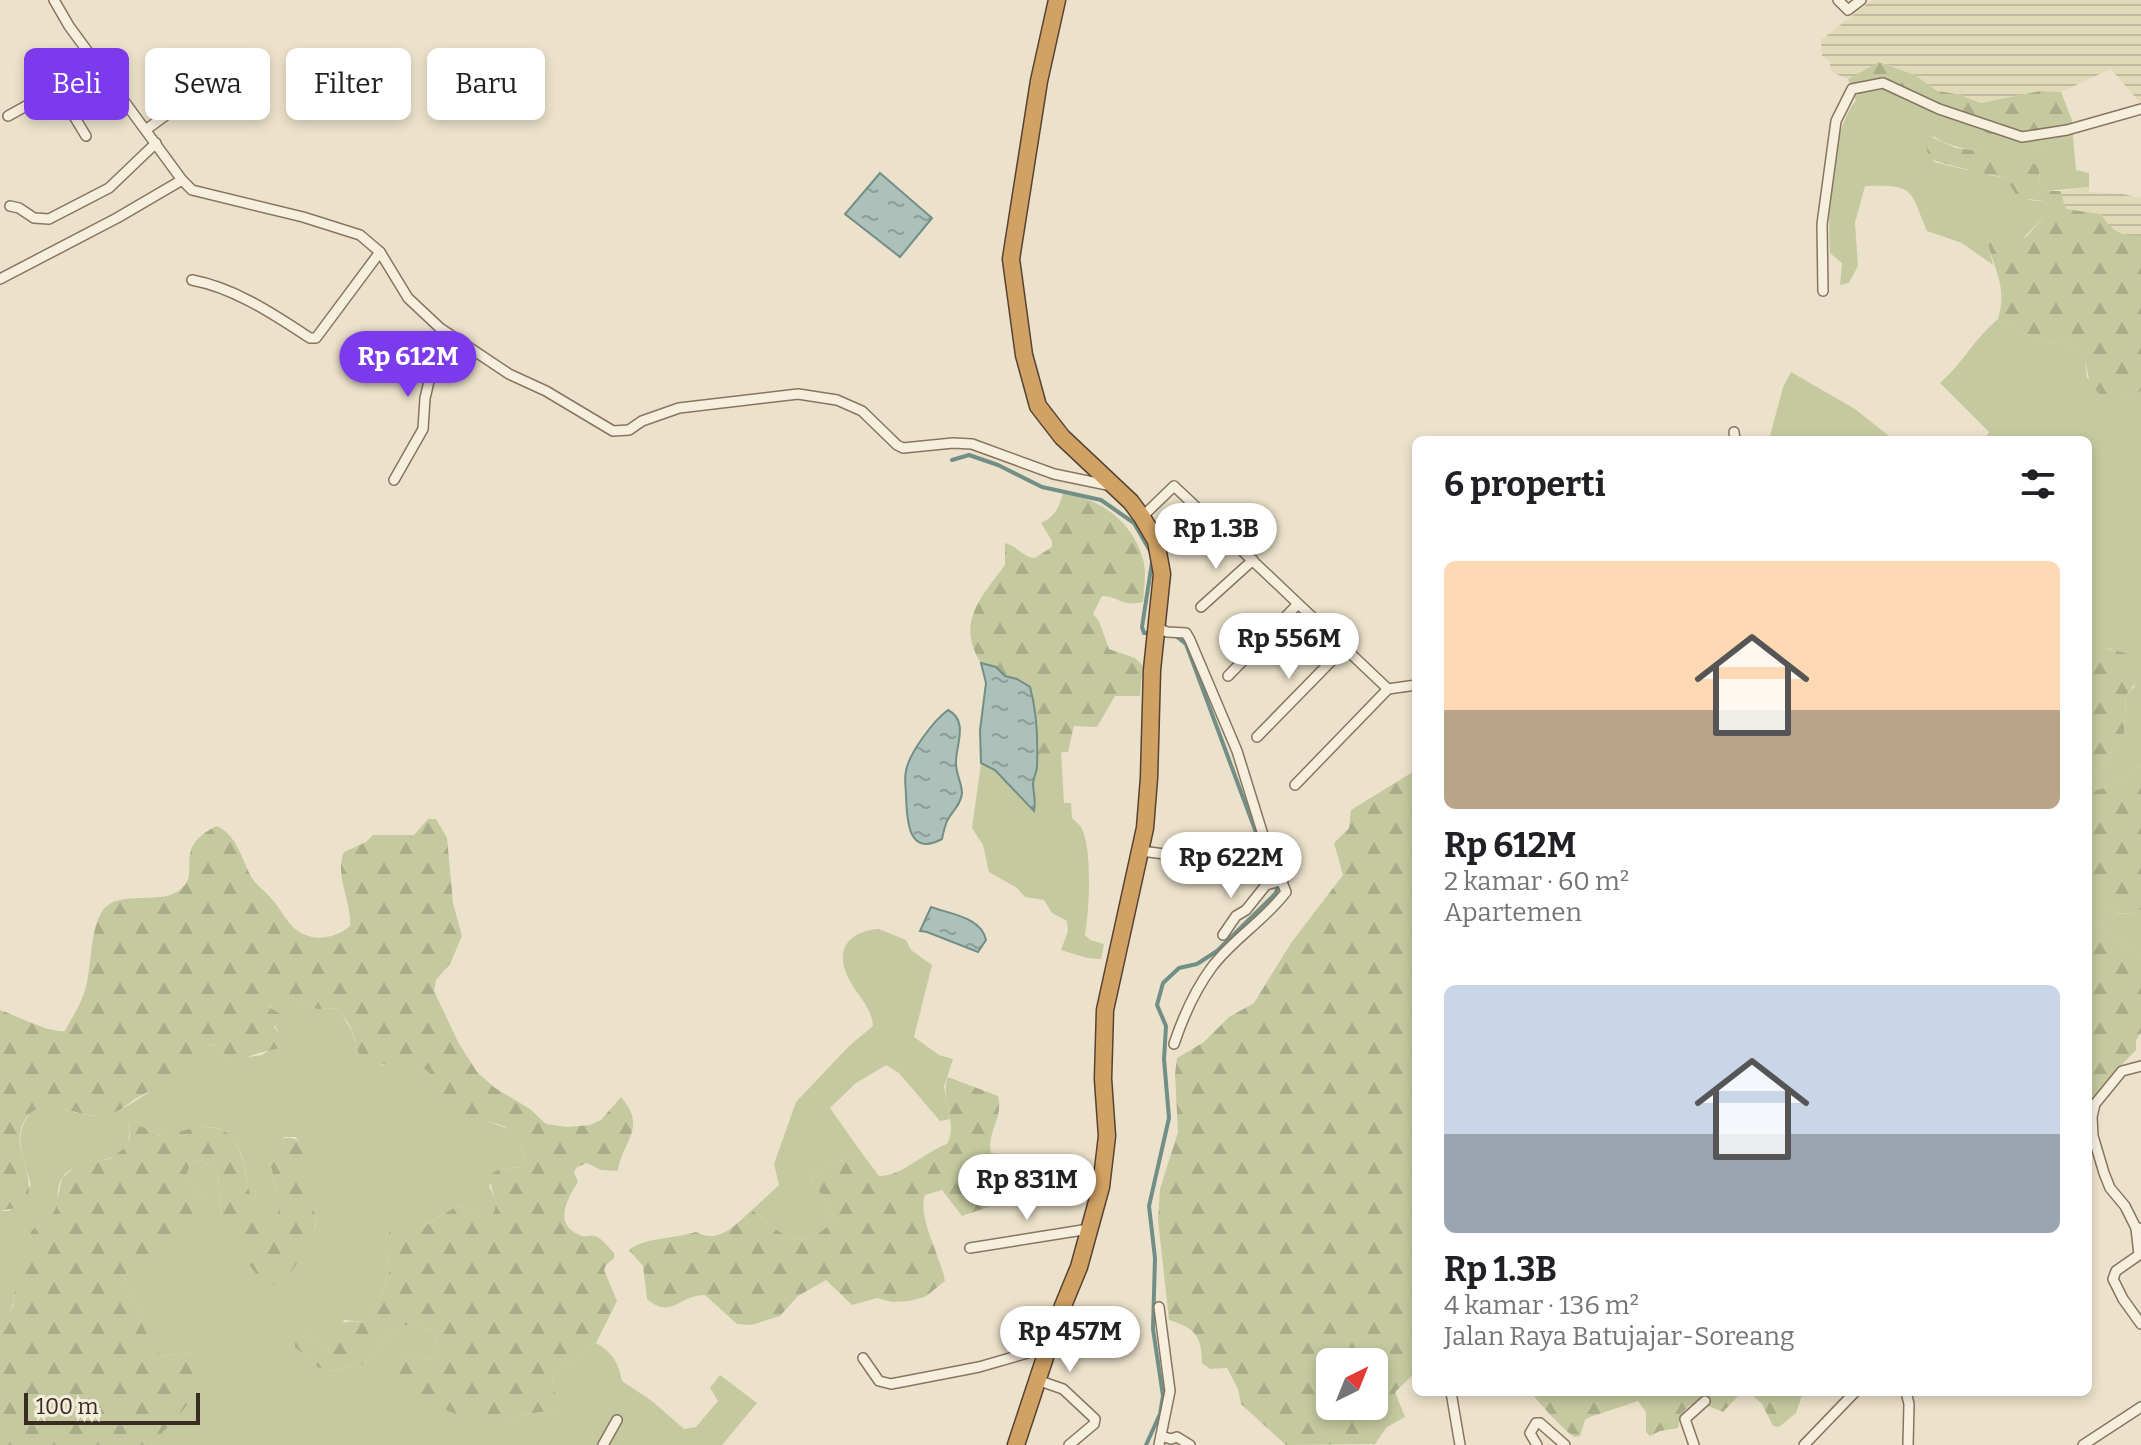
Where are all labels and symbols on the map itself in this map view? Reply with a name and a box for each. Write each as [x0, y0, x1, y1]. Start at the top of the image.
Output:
pin: Rp 612M [334, 331, 482, 399]
pin: Rp 1.3B [1142, 503, 1290, 571]
pin: Rp 556M [1215, 613, 1363, 681]
pin: Rp 622M [1157, 832, 1305, 900]
pin: Rp 831M [953, 1154, 1101, 1222]
pin: Rp 457M [996, 1306, 1144, 1374]
north arrow [1316, 1348, 1388, 1420]
scale bar [24, 1389, 200, 1425]

